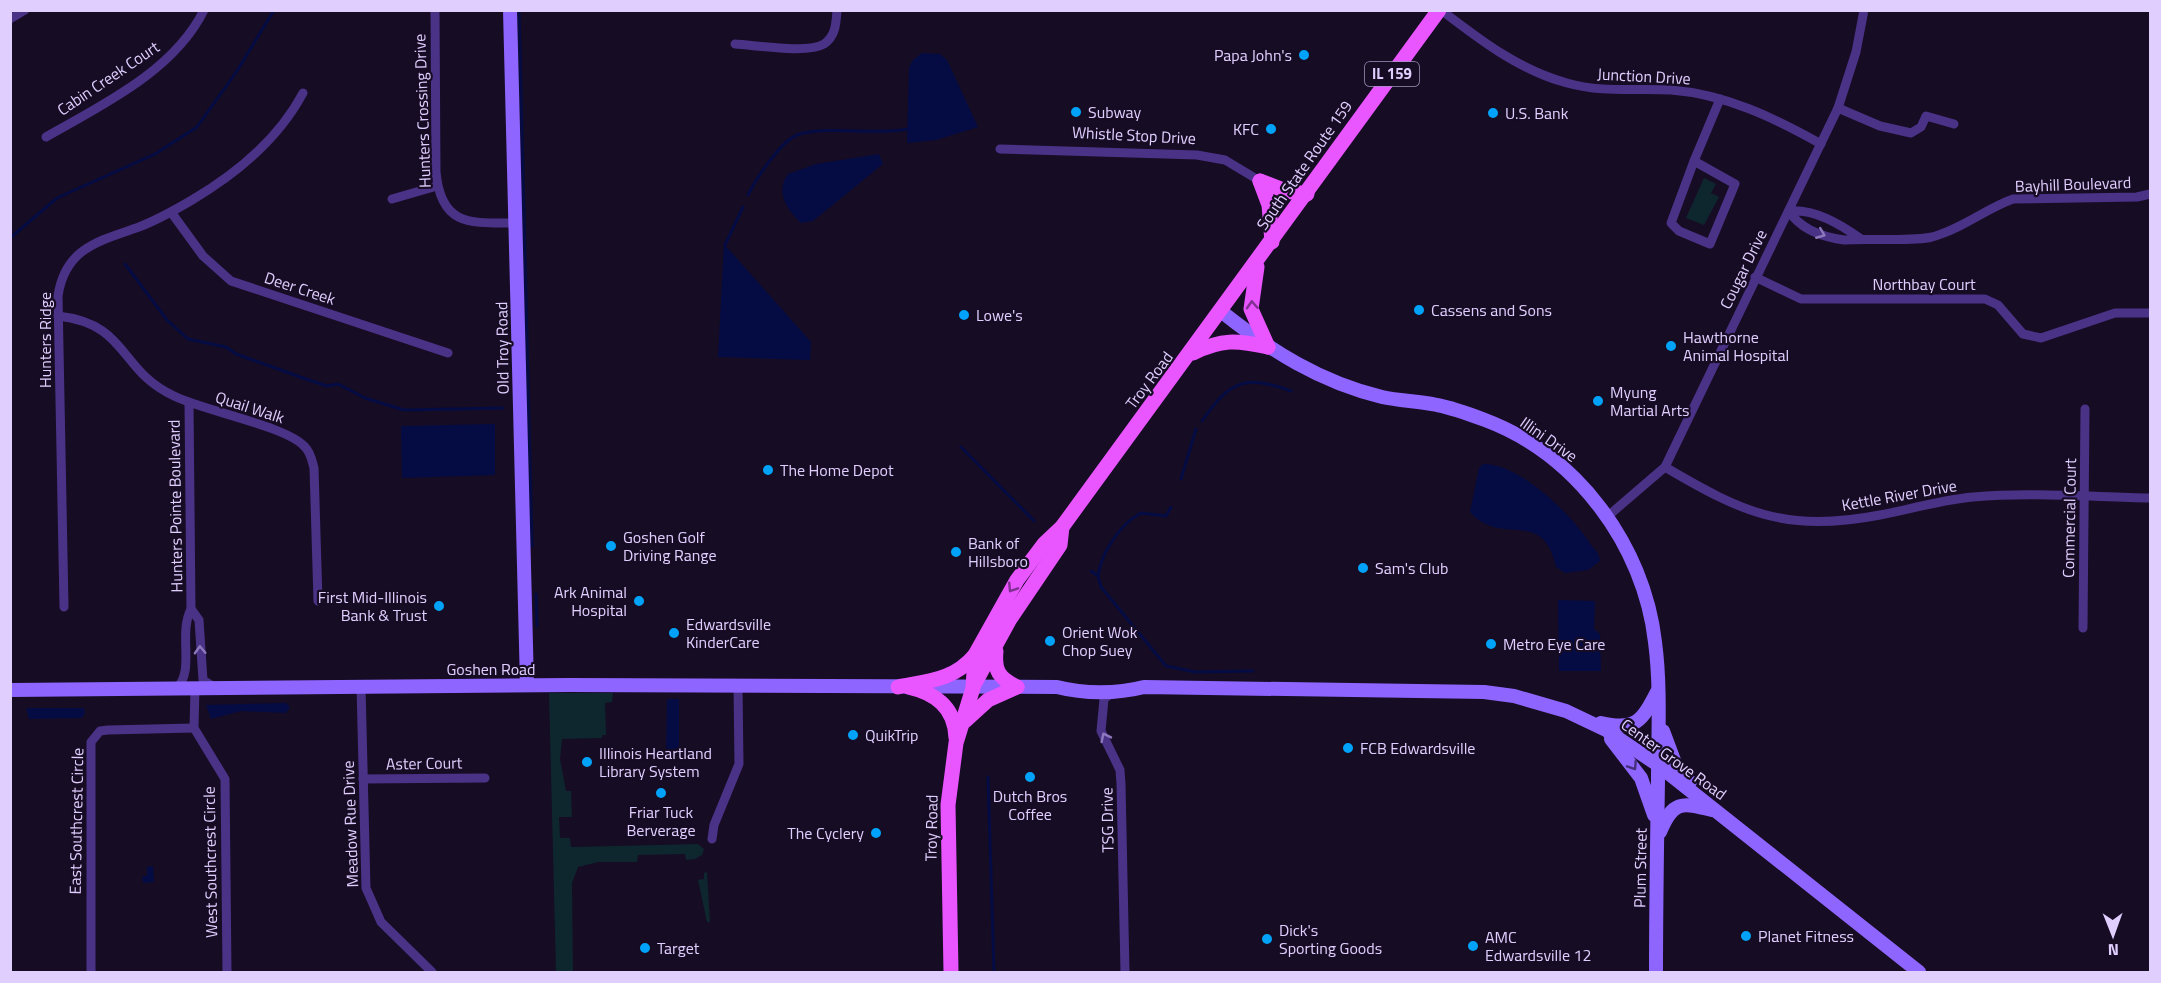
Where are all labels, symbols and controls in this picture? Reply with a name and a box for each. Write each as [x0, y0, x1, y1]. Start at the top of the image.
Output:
street label: Hunters Crossing Drive [407, 34, 437, 188]
street label: Cabin Creek Court [52, 35, 164, 121]
place label: Papa John's [1214, 43, 1292, 67]
marker: Papa John's [1297, 48, 1311, 62]
road number: IL 159 [1365, 62, 1419, 86]
street label: Junction Drive [1597, 62, 1691, 90]
street label: South State Route 159 [1250, 95, 1358, 235]
place label: Subway [1088, 100, 1142, 124]
place label: U.S. Bank [1505, 101, 1569, 125]
marker: Subway [1069, 105, 1083, 119]
marker: U.S. Bank [1486, 106, 1500, 120]
place label: KFC [1233, 117, 1259, 141]
street label: Whistle Stop Drive [1071, 120, 1197, 150]
marker: KFC [1264, 122, 1278, 136]
street label: Bayhill Boulevard [2014, 170, 2132, 198]
street label: Cougar Drive [1713, 225, 1773, 313]
one-way arrow [1814, 227, 1825, 239]
street label: Deer Creek [261, 265, 339, 311]
street label: Northbay Court [1872, 272, 1976, 296]
street label: Hunters Ridge [33, 292, 57, 388]
place label: Cassens and Sons [1431, 298, 1552, 322]
one-way arrow [1246, 300, 1259, 309]
street label: Old Troy Road [489, 301, 515, 395]
place label: Lowe's [976, 303, 1023, 327]
marker: Cassens and Sons [1412, 303, 1426, 317]
marker: Lowe's [957, 308, 971, 322]
place label: Hawthorne Animal Hospital [1683, 325, 1789, 367]
marker: Hawthorne Animal Hospital [1664, 339, 1678, 353]
street label: Troy Road [1119, 346, 1179, 414]
place label: Myung Martial Arts [1610, 380, 1689, 422]
street label: Quail Walk [212, 385, 288, 430]
marker: Myung Martial Arts [1591, 394, 1605, 408]
street label: Illini Drive [1515, 410, 1583, 468]
street label: Hunters Pointe Boulevard [161, 419, 189, 593]
place label: The Home Depot [780, 458, 894, 482]
street label: Commercial Court [2056, 458, 2082, 578]
marker: The Home Depot [761, 463, 775, 477]
street label: Kettle River Drive [1840, 473, 1958, 517]
place label: Goshen Golf Driving Range [623, 525, 717, 567]
place label: Bank of Hillsboro [968, 531, 1028, 573]
marker: Goshen Golf Driving Range [604, 539, 618, 553]
marker: Bank of Hillsboro [949, 545, 963, 559]
place label: Sam's Club [1375, 556, 1448, 580]
marker: Sam's Club [1356, 561, 1370, 575]
place label: Ark Animal Hospital [554, 580, 627, 622]
one-way arrow [1007, 582, 1019, 592]
place label: First Mid-Illinois Bank & Trust [318, 585, 427, 627]
marker: Ark Animal Hospital [632, 594, 646, 608]
marker: First Mid-Illinois Bank & Trust [432, 599, 446, 613]
place label: Edwardsville KinderCare [686, 612, 771, 654]
place label: Orient Wok Chop Suey [1062, 620, 1138, 662]
marker: Edwardsville KinderCare [667, 626, 681, 640]
place label: Metro Eye Care [1503, 632, 1605, 656]
marker: Orient Wok Chop Suey [1043, 634, 1057, 648]
marker: Metro Eye Care [1484, 637, 1498, 651]
one-way arrow [194, 646, 207, 655]
street label: Goshen Road [446, 657, 536, 681]
street label: Center Grove Road [1616, 712, 1732, 806]
place label: QuikTrip [865, 723, 919, 747]
marker: QuikTrip [846, 728, 860, 742]
one-way arrow [1101, 732, 1113, 743]
place label: FCB Edwardsville [1360, 736, 1475, 760]
place label: Illinois Heartland Library System [599, 741, 712, 783]
marker: FCB Edwardsville [1341, 741, 1355, 755]
street label: East Southcrest Circle [63, 747, 89, 895]
street label: Aster Court [386, 750, 463, 776]
marker: Illinois Heartland Library System [580, 755, 594, 769]
one-way arrow [1626, 759, 1637, 770]
street label: Meadow Rue Drive [336, 760, 364, 888]
marker: Dutch Bros Coffee [1023, 770, 1037, 784]
place label: Dutch Bros Coffee [993, 784, 1067, 826]
street label: West Southcrest Circle [197, 786, 223, 938]
marker: Friar Tuck Berverage [654, 786, 668, 800]
street label: TSG Drive [1094, 787, 1120, 853]
street label: Troy Road [918, 794, 944, 862]
place label: Friar Tuck Berverage [627, 800, 695, 842]
place label: The Cyclery [787, 821, 864, 845]
marker: The Cyclery [869, 826, 883, 840]
street label: Plum Street [1627, 828, 1653, 908]
north arrow [2083, 905, 2143, 965]
place label: Dick's Sporting Goods [1279, 918, 1382, 960]
place label: Planet Fitness [1758, 924, 1854, 948]
place label: AMC Edwardsville 12 [1485, 925, 1592, 967]
marker: Planet Fitness [1739, 929, 1753, 943]
marker: Dick's Sporting Goods [1260, 932, 1274, 946]
place label: Target [657, 936, 700, 960]
text: N [2108, 938, 2119, 962]
marker: AMC Edwardsville 12 [1466, 939, 1480, 953]
marker: Target [638, 941, 652, 955]

